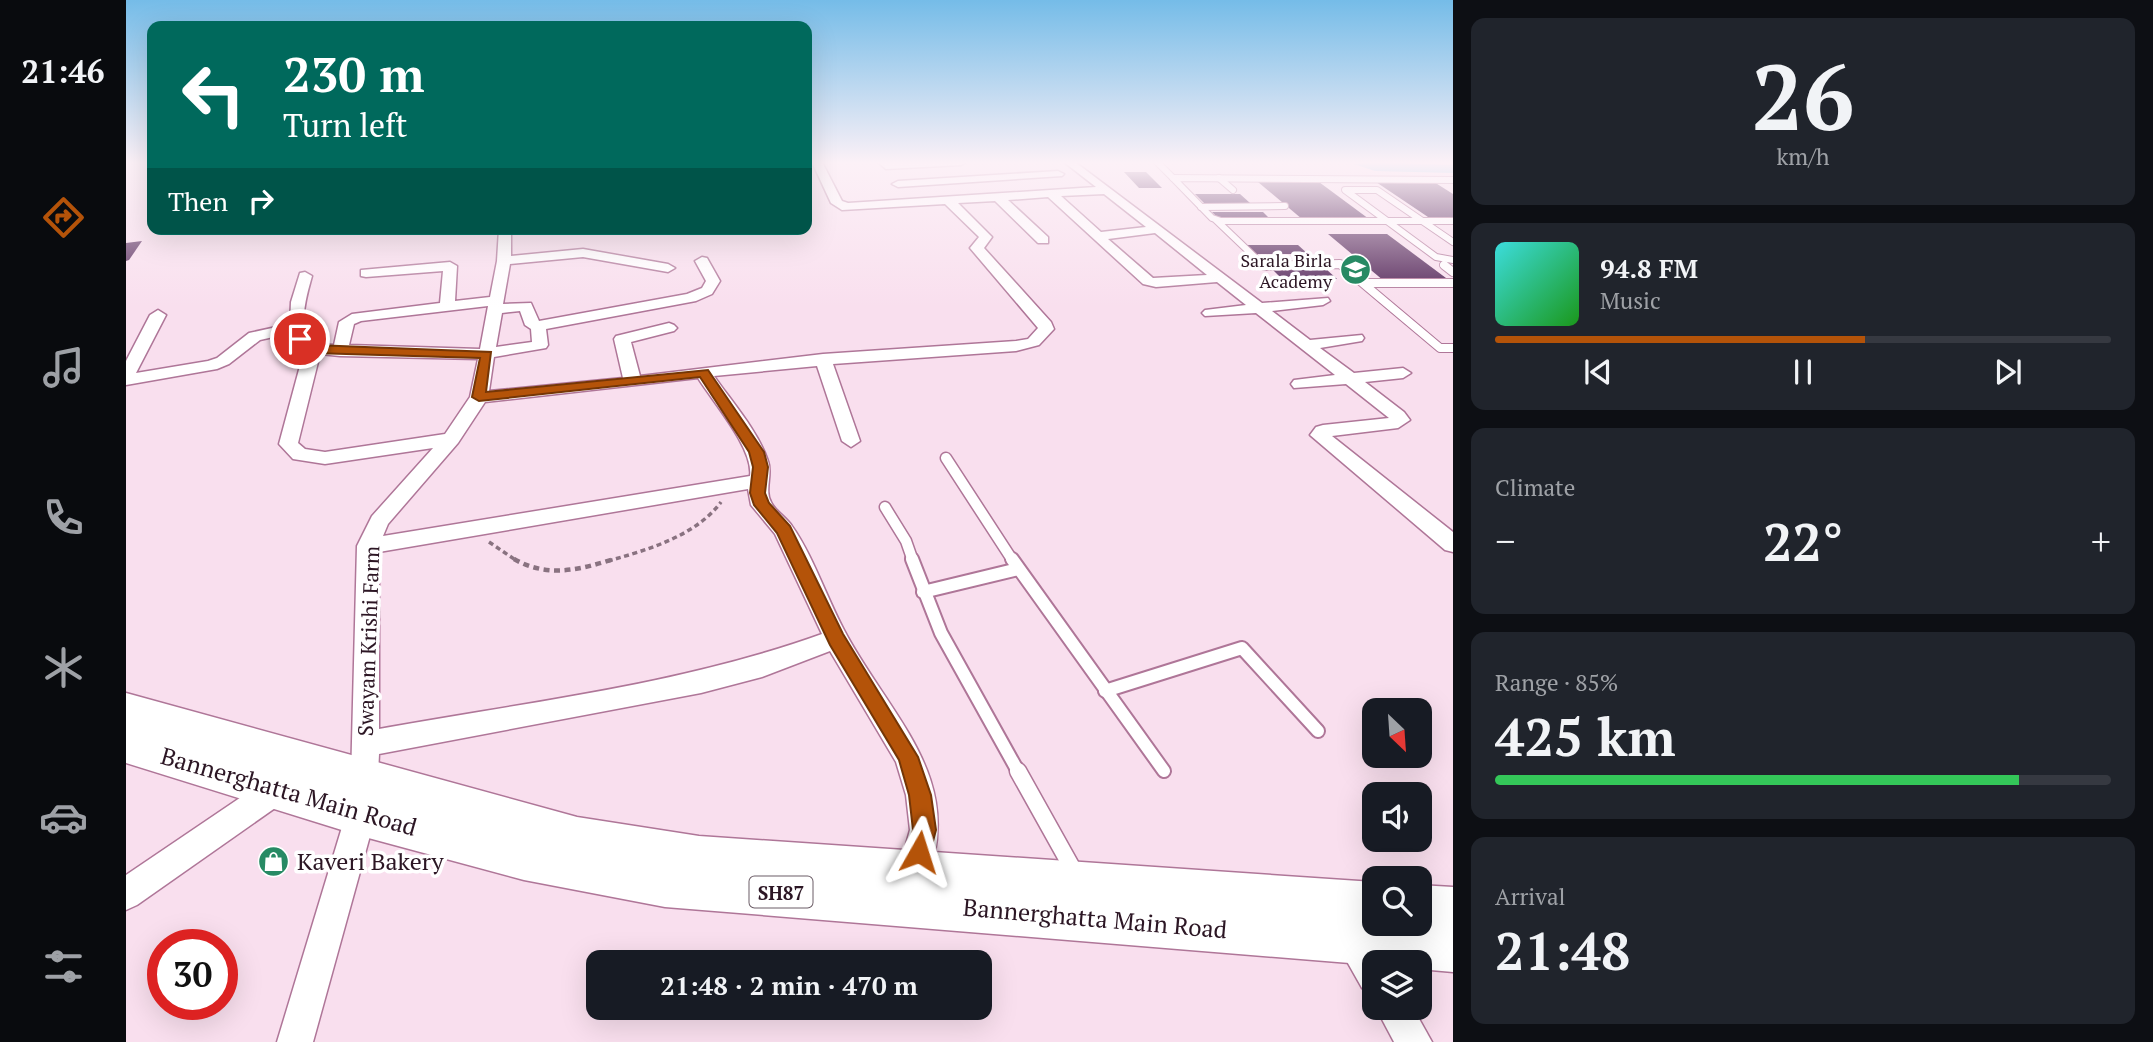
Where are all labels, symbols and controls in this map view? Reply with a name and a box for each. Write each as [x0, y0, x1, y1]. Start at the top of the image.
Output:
text: 26 [1752, 35, 1854, 156]
text: 230 m [283, 41, 425, 106]
icon: left [168, 49, 259, 140]
text: 21:46 [21, 50, 105, 92]
text: Turn left [283, 104, 407, 146]
text: km/h [1776, 141, 1830, 172]
icon: right [242, 182, 280, 220]
text: Then [168, 184, 228, 218]
icon: directions [39, 193, 88, 242]
place label: Sarala Birla Academy [1240, 248, 1333, 293]
text: 94.8 FM [1600, 251, 1698, 285]
school or university icon: Sarala Birla Academy [1338, 253, 1372, 287]
text: Music [1600, 285, 1661, 316]
pin [270, 309, 330, 369]
icon: arrive [281, 320, 319, 358]
icon: music [39, 343, 88, 392]
icon: previous [1579, 353, 1617, 391]
icon: pause [1784, 353, 1822, 391]
icon: next [1989, 353, 2027, 391]
text: Climate [1495, 472, 1575, 503]
icon: phone [39, 493, 88, 542]
text: 22° [1763, 507, 1843, 576]
text: − [1495, 516, 1515, 566]
text: + [2091, 516, 2111, 566]
street label: Swayam Krishi Farm [351, 545, 385, 737]
icon: climate [39, 643, 88, 692]
text: Range · 85% [1495, 667, 1618, 698]
north arrow [1362, 698, 1432, 768]
map controls [1362, 698, 1432, 1020]
text: 425 km [1495, 702, 1676, 771]
street label: Bannerghatta Main Road [157, 739, 421, 843]
button: sound [1362, 782, 1432, 852]
icon: car [39, 793, 88, 842]
position arrow [882, 815, 956, 889]
shop icon: Kaveri Bakery [257, 844, 291, 878]
place label: Kaveri Bakery [297, 845, 444, 877]
button: search [1362, 866, 1432, 936]
road number: SH87 [750, 876, 812, 908]
text: Arrival [1495, 881, 1566, 912]
street label: Bannerghatta Main Road [962, 891, 1228, 945]
text: 21:48 [1495, 916, 1630, 985]
speed limit sign: 30 [147, 929, 238, 1020]
icon: filters [39, 942, 88, 991]
button: layers [1362, 950, 1432, 1020]
text: 21:48 · 2 min · 470 m [660, 968, 918, 1002]

